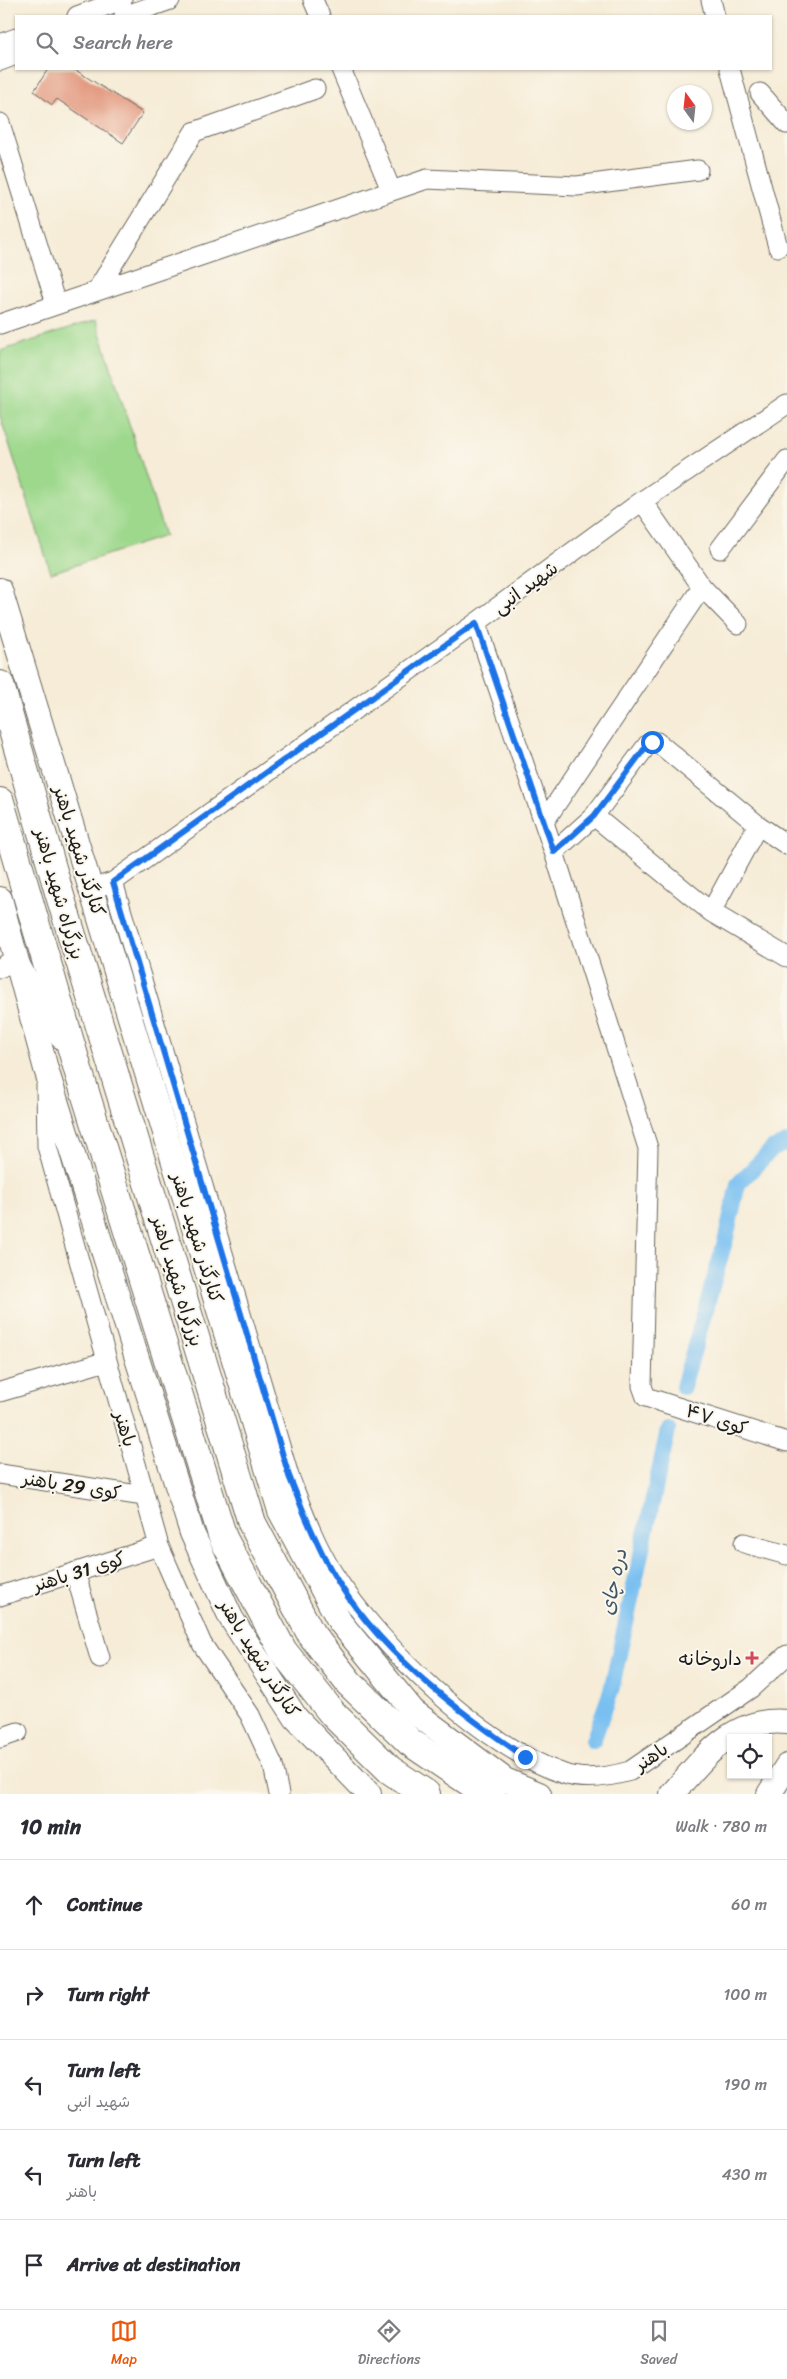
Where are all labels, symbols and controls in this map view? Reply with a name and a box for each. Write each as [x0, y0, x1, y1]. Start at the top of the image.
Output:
search box [15, 15, 772, 70]
text: Search here [73, 26, 173, 59]
icon: search [33, 29, 61, 57]
north arrow [667, 85, 712, 130]
street label: شهید انبی [485, 552, 565, 623]
route start [641, 731, 664, 754]
street label: کنارگذر شهید باهنر [43, 780, 115, 921]
street label: بزرگراه شهید باهنر [24, 823, 94, 964]
street label: کنارگذر شهید باهنر [161, 1167, 233, 1308]
street label: بزرگراه شهید باهنر [141, 1210, 213, 1351]
street label: کوی ۴۷ [681, 1394, 752, 1445]
street label: باهنر [104, 1406, 146, 1451]
street label: کوی 29 باهنر [18, 1461, 124, 1510]
street label: کوی 31 باهنر [27, 1542, 130, 1602]
water label: دره چای [589, 1545, 638, 1619]
street label: کنارگذر شهید باهنر [209, 1591, 309, 1724]
place label: داروخانه [679, 1642, 742, 1675]
marker: داروخانه [746, 1652, 758, 1664]
street label: باهنر [626, 1733, 675, 1781]
map controls [727, 1734, 772, 1779]
button: locate [727, 1734, 772, 1779]
route end [514, 1746, 537, 1769]
text: 10 min [20, 1808, 81, 1846]
text: Walk · 780 m [676, 1812, 767, 1841]
text: Continue [67, 1888, 143, 1921]
text: 60 m [731, 1890, 767, 1919]
icon: ahead [20, 1891, 48, 1919]
text: Turn right [67, 1978, 149, 2011]
text: 100 m [723, 1980, 767, 2009]
icon: right [20, 1981, 48, 2009]
text: Turn left [67, 2054, 140, 2087]
text: 190 m [724, 2070, 767, 2099]
icon: left [20, 2071, 48, 2099]
text: شهید انبی [67, 2087, 130, 2116]
text: Turn left [67, 2144, 140, 2177]
text: 430 m [722, 2160, 767, 2189]
icon: left [20, 2161, 48, 2189]
text: باهنر [67, 2177, 97, 2206]
text: Arrive at destination [67, 2248, 240, 2281]
icon: arrive [20, 2251, 48, 2279]
tab: Map [110, 2317, 138, 2372]
tab: Directions [358, 2317, 420, 2372]
tab: Saved [640, 2317, 677, 2372]

